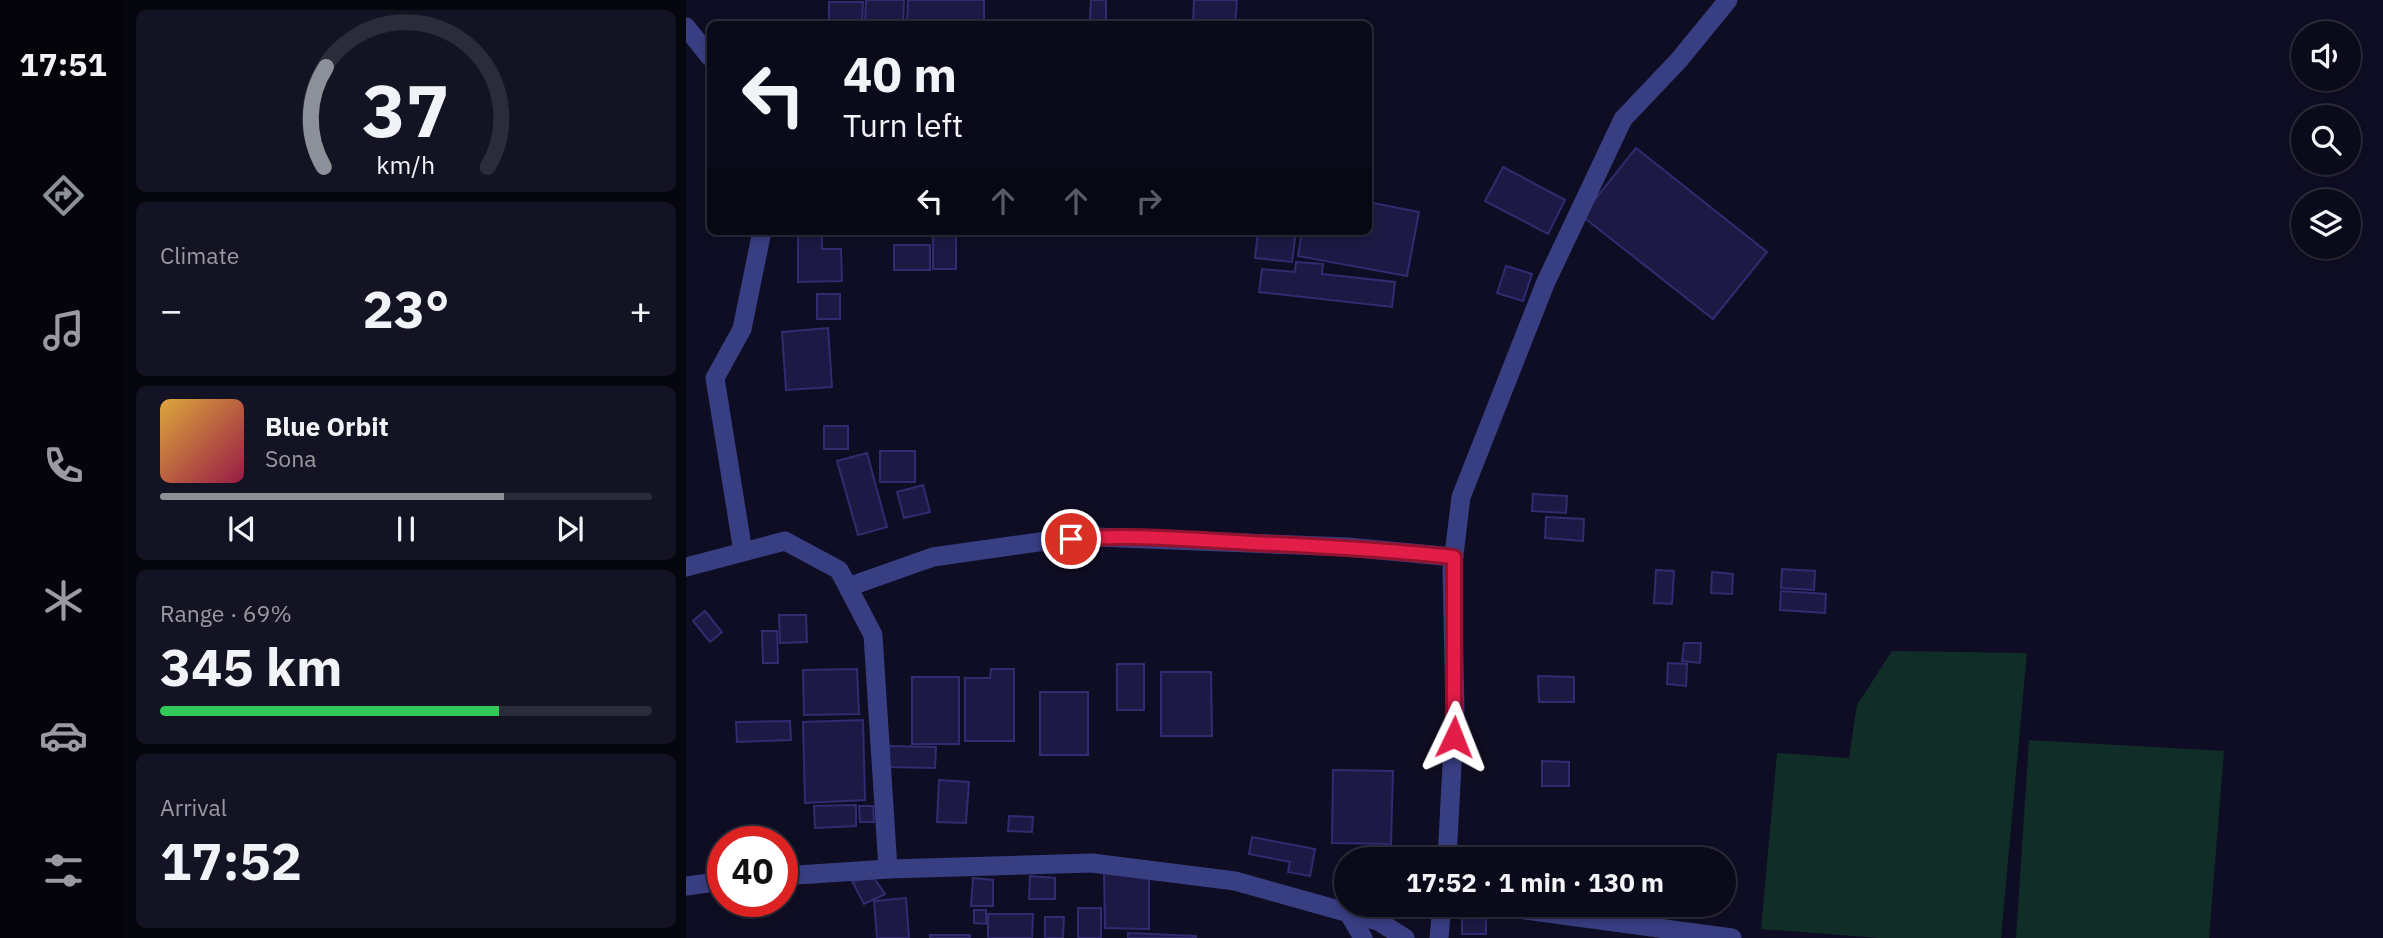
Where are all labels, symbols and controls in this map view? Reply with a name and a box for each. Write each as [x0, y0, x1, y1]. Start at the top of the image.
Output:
map controls [2291, 21, 2361, 259]
button: sound [2291, 21, 2361, 91]
text: 40 m [843, 42, 957, 105]
text: 17:51 [19, 43, 107, 85]
icon: left [728, 49, 819, 140]
text: 37 [362, 62, 450, 157]
text: Turn left [843, 104, 963, 146]
button: search [2291, 105, 2361, 175]
text: km/h [377, 148, 435, 181]
icon: directions [39, 171, 88, 220]
icon: left [911, 182, 949, 220]
icon: ahead [984, 182, 1022, 220]
icon: ahead [1057, 182, 1095, 220]
icon: right [1130, 182, 1168, 220]
button: layers [2291, 189, 2361, 259]
text: Climate [160, 240, 239, 270]
text: 23° [363, 275, 449, 342]
text: − [160, 285, 183, 334]
text: + [629, 285, 652, 334]
icon: music [39, 306, 88, 355]
text: Blue Orbit [265, 409, 389, 443]
icon: phone [39, 441, 88, 490]
text: Sona [265, 443, 317, 473]
pin [1041, 509, 1101, 569]
icon: previous [223, 510, 261, 548]
icon: pause [387, 510, 425, 548]
icon: next [551, 510, 589, 548]
icon: arrive [1052, 520, 1090, 558]
icon: climate [39, 576, 88, 625]
text: Range · 69% [160, 598, 292, 628]
text: 345 km [160, 633, 342, 700]
position arrow [1417, 700, 1491, 774]
icon: car [39, 711, 88, 760]
text: Arrival [160, 792, 227, 822]
speed limit sign: 40 [707, 826, 798, 917]
text: 17:52 [160, 827, 302, 894]
icon: filters [39, 846, 88, 895]
text: 17:52 · 1 min · 130 m [1406, 865, 1664, 899]

